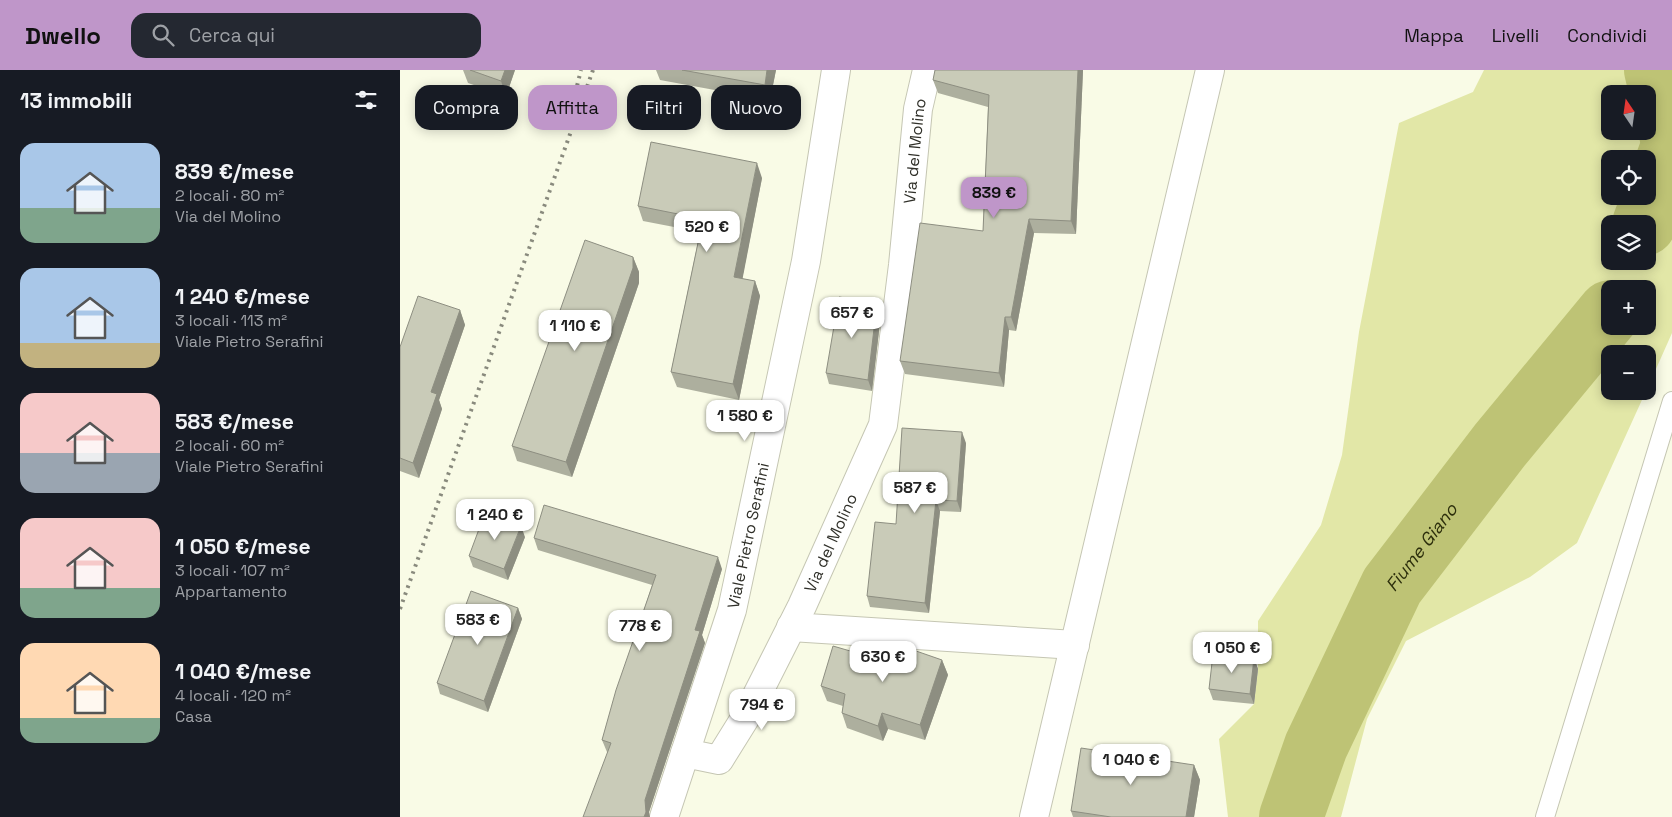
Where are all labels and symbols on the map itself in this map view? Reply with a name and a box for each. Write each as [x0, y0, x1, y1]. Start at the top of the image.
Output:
north arrow [1601, 85, 1656, 140]
street label: Via del Molino [899, 96, 931, 205]
pin: 839 € [959, 176, 1029, 219]
pin: 520 € [672, 210, 742, 253]
pin: 657 € [817, 296, 887, 339]
pin: 1 110 € [529, 310, 621, 352]
pin: 1 580 € [699, 400, 791, 442]
street label: Viale Pietro Serafini [723, 461, 774, 610]
pin: 587 € [880, 472, 950, 514]
street label: Via del Molino [799, 490, 862, 596]
pin: 1 240 € [449, 498, 541, 541]
water label: Fiume Giano [1380, 498, 1463, 596]
pin: 583 € [443, 604, 513, 646]
pin: 778 € [605, 610, 675, 652]
pin: 1 050 € [1186, 632, 1278, 674]
pin: 630 € [848, 640, 918, 683]
pin: 794 € [727, 688, 797, 731]
pin: 1 040 € [1085, 744, 1177, 786]

